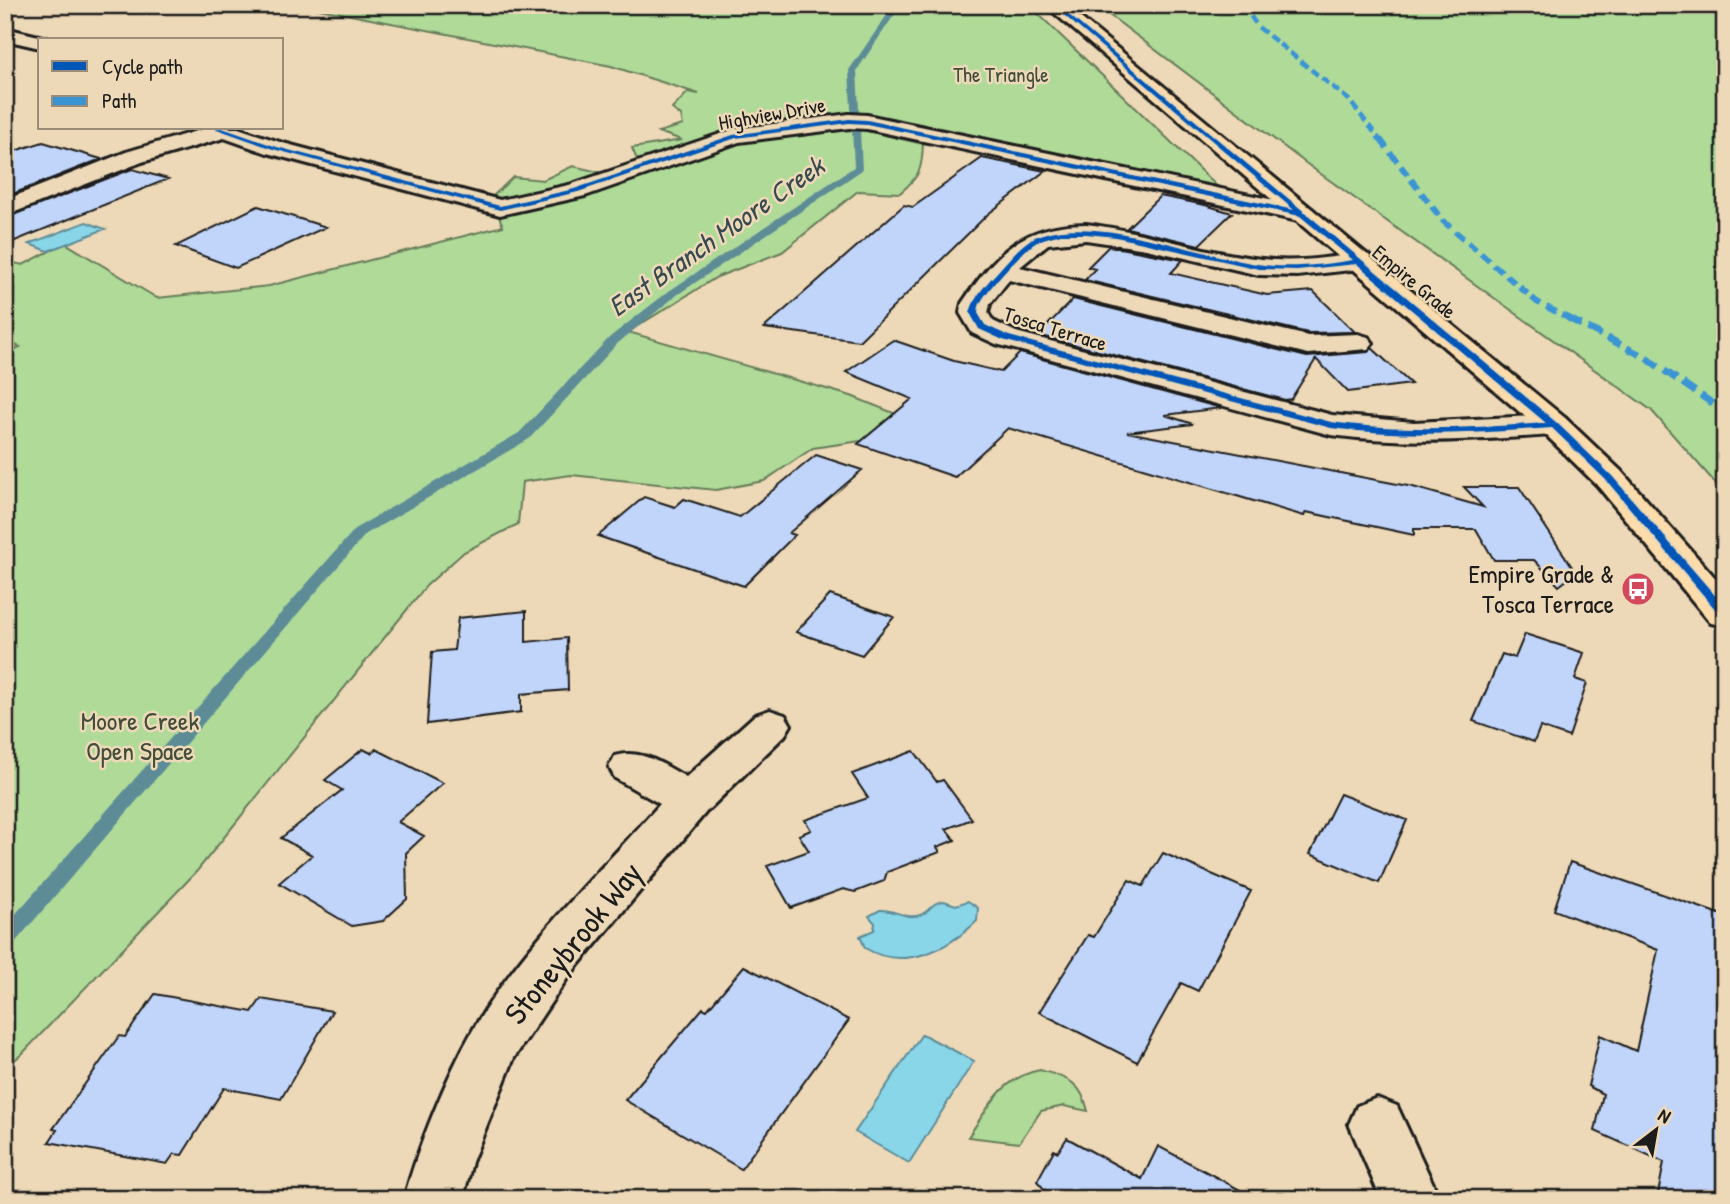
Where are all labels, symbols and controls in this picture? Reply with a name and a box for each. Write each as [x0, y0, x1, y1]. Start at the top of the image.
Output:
legend [38, 38, 284, 130]
text: Cycle path [102, 52, 183, 81]
park label: The Triangle [953, 60, 1049, 89]
text: Path [102, 86, 137, 115]
street label: Highview Drive [716, 90, 828, 137]
water label: East Branch Moore Creek [600, 146, 833, 325]
street label: Empire Grade [1366, 238, 1463, 325]
street label: Tosca Terrace [1000, 299, 1110, 358]
place label: Empire Grade & Tosca Terrace [1469, 556, 1614, 621]
bus stop icon: Empire Grade & Tosca Terrace [1619, 570, 1657, 608]
park label: Moore Creek Open Space [81, 703, 199, 768]
street label: Stoneybrook Way [494, 853, 651, 1033]
north arrow [1622, 1096, 1692, 1166]
text: N [1654, 1102, 1676, 1129]

